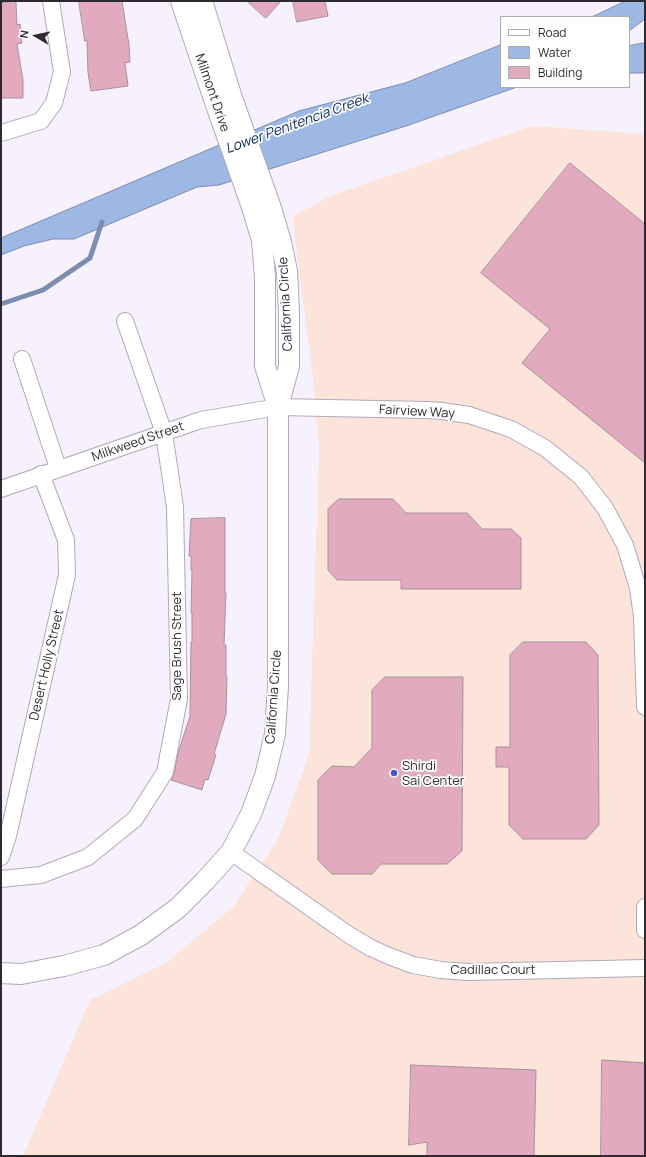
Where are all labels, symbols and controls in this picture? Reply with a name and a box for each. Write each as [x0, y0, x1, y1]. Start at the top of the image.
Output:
north arrow [16, 16, 56, 56]
legend [500, 16, 630, 88]
text: Road [538, 24, 566, 41]
text: N [16, 29, 32, 39]
text: Water [538, 44, 571, 61]
street label: Milmont Drive [191, 52, 233, 134]
text: Building [538, 64, 582, 81]
water label: Lower Penitencia Creek [223, 90, 371, 158]
street label: California Circle [276, 256, 296, 352]
street label: Fairview Way [379, 402, 455, 422]
street label: Milkweed Street [90, 419, 186, 465]
street label: Sage Brush Street [169, 592, 185, 700]
street label: Desert Holly Street [27, 608, 67, 722]
street label: California Circle [263, 649, 285, 745]
place label: Shirdi Sai Center [402, 758, 465, 789]
marker: Shirdi Sai Center [389, 768, 399, 778]
street label: Cadillac Court [451, 962, 535, 978]

